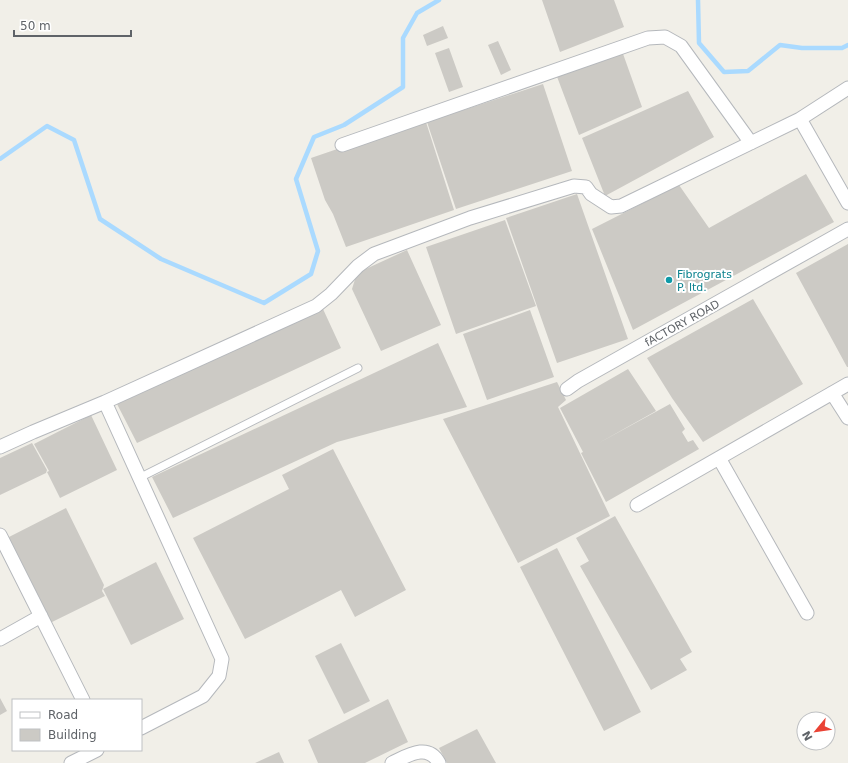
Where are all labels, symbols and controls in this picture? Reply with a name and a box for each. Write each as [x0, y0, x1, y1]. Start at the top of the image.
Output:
scale bar [14, 12, 131, 38]
text: 50 m [20, 19, 51, 33]
place label: Fibrograts P. ltd. [677, 268, 732, 294]
marker: Fibrograts P. ltd. [664, 275, 674, 285]
street label: fACTORY ROAD [643, 298, 722, 349]
legend [12, 699, 142, 751]
text: Road [48, 708, 78, 722]
north arrow [796, 711, 836, 751]
text: Building [48, 728, 97, 742]
text: N [800, 728, 816, 743]

